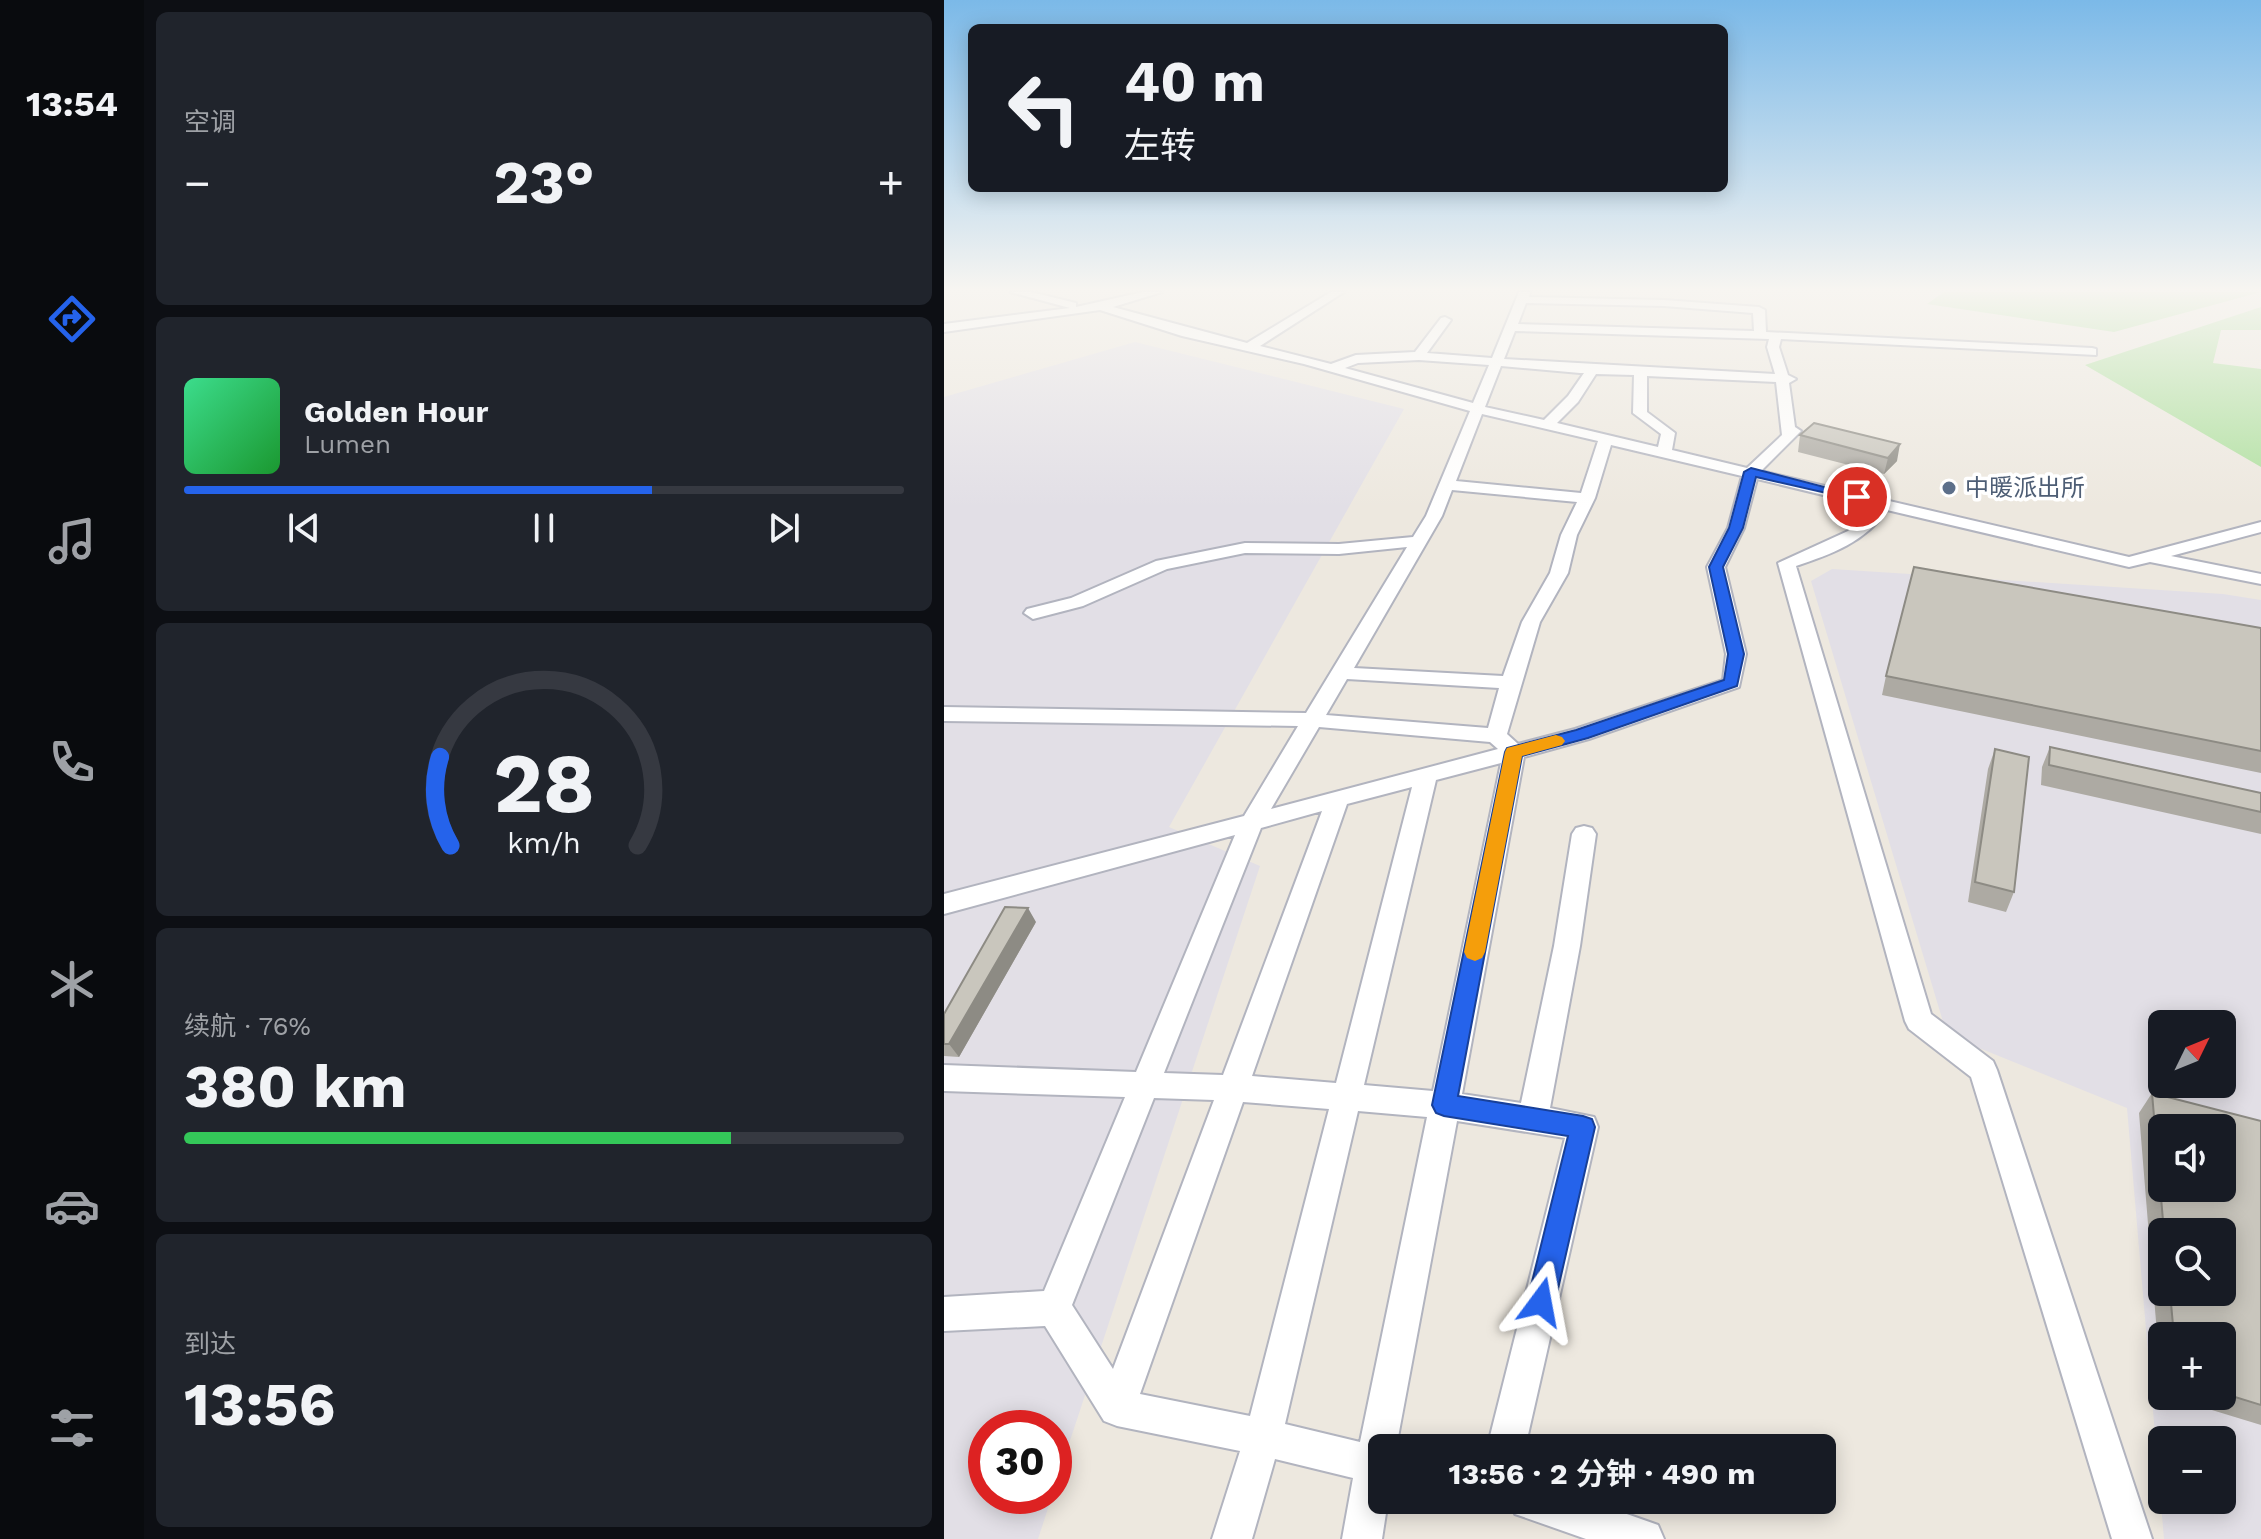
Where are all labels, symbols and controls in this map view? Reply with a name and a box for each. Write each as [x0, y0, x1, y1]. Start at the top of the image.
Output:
text: 40 m [1124, 49, 1265, 115]
icon: left [992, 56, 1096, 160]
text: 13:54 [26, 83, 118, 125]
text: 空调 [184, 107, 236, 137]
text: 左转 [1124, 125, 1196, 167]
text: 23° [493, 147, 595, 218]
text: − [184, 157, 211, 209]
text: + [877, 157, 904, 209]
icon: directions [44, 291, 100, 347]
text: Golden Hour [304, 394, 488, 429]
text: Lumen [304, 429, 391, 459]
pin [1823, 463, 1891, 531]
place label: 中暖派出所 [1965, 474, 2085, 502]
icon: arrive [1835, 475, 1879, 519]
marker: 中暖派出所 [1940, 479, 1958, 497]
icon: previous [282, 506, 326, 550]
icon: pause [522, 506, 566, 550]
icon: next [762, 506, 806, 550]
icon: music [44, 513, 100, 569]
icon: phone [44, 734, 100, 790]
text: 28 [493, 734, 595, 831]
text: km/h [507, 826, 581, 860]
icon: climate [44, 956, 100, 1012]
north arrow [2148, 1010, 2236, 1098]
map controls [2148, 1010, 2236, 1514]
text: 续航 · 76% [184, 1011, 311, 1041]
text: 380 km [184, 1051, 407, 1122]
button: sound [2148, 1114, 2236, 1202]
icon: car [44, 1178, 100, 1234]
button: search [2148, 1218, 2236, 1306]
position arrow [1499, 1260, 1583, 1344]
button: + [2148, 1322, 2236, 1410]
text: 到达 [184, 1329, 236, 1359]
text: 13:56 [184, 1369, 336, 1440]
icon: filters [44, 1400, 100, 1456]
speed limit sign: 30 [968, 1410, 1072, 1514]
button: − [2148, 1426, 2236, 1514]
text: 13:56 · 2 分钟 · 490 m [1449, 1456, 1755, 1491]

